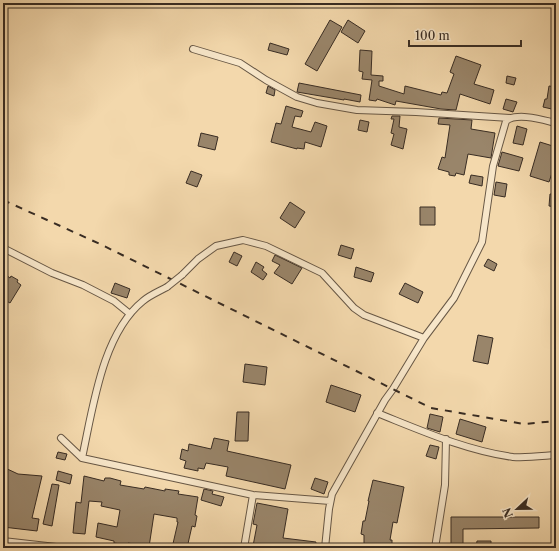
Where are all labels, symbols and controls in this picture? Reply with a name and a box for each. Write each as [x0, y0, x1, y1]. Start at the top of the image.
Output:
scale bar [409, 22, 521, 48]
text: 100 m [415, 28, 450, 43]
north arrow [497, 489, 537, 529]
text: N [499, 505, 516, 520]

